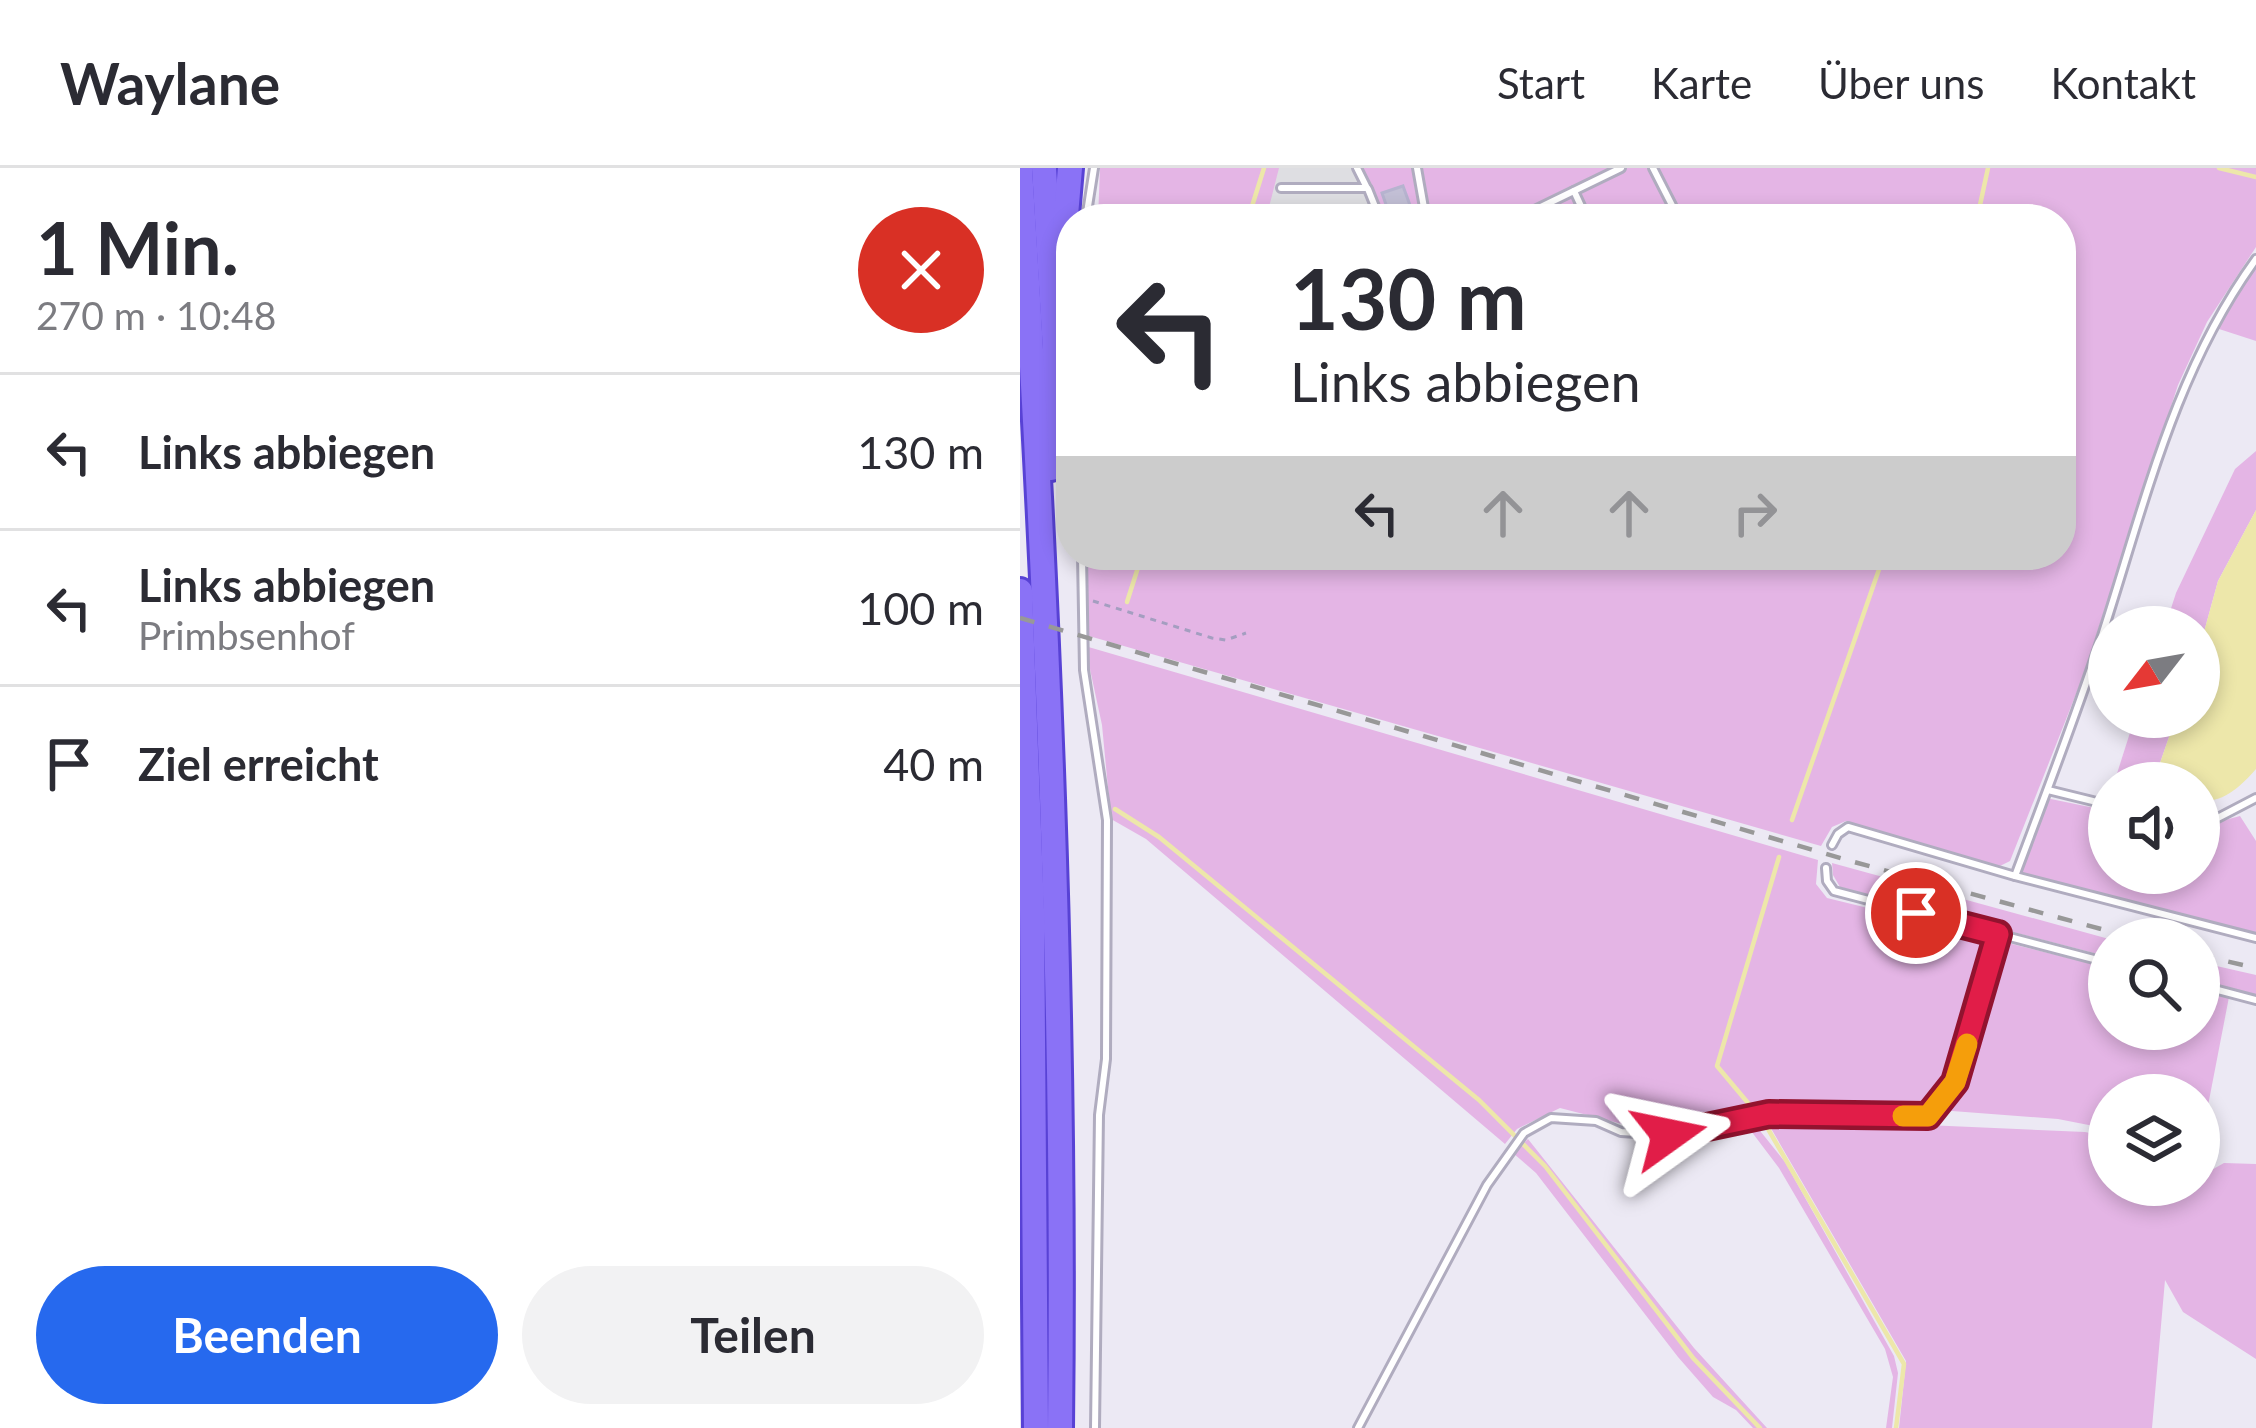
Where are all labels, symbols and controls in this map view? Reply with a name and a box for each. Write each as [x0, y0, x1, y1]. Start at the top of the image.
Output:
text: Waylane [60, 49, 280, 117]
text: Start [1497, 58, 1585, 108]
text: Karte [1651, 58, 1752, 108]
text: Über uns [1818, 58, 1984, 108]
text: Kontakt [2050, 58, 2196, 108]
text: 1 Min. [36, 204, 239, 290]
button: close [858, 207, 984, 333]
text: 130 m [1290, 247, 1527, 348]
icon: left [1092, 252, 1248, 408]
text: 270 m · 10:48 [36, 292, 276, 338]
text: Links abbiegen [1290, 349, 1641, 414]
icon: left [36, 419, 102, 485]
text: Links abbiegen [138, 425, 435, 479]
text: 130 m [857, 425, 984, 479]
icon: left [1344, 480, 1410, 546]
icon: ahead [1470, 480, 1536, 546]
icon: ahead [1596, 480, 1662, 546]
icon: right [1722, 480, 1788, 546]
text: Links abbiegen [138, 558, 435, 612]
icon: left [36, 575, 102, 641]
text: 100 m [857, 581, 984, 635]
north arrow [2088, 606, 2220, 738]
map controls [2088, 606, 2220, 1206]
text: Primbsenhof [138, 612, 355, 658]
icon: arrive [36, 731, 102, 797]
text: Ziel erreicht [138, 737, 379, 791]
text: 40 m [883, 737, 984, 791]
button: sound [2088, 762, 2220, 894]
pin [1865, 862, 1967, 964]
icon: arrive [1883, 880, 1949, 946]
button: search [2088, 918, 2220, 1050]
position arrow [1606, 1072, 1732, 1198]
button: layers [2088, 1074, 2220, 1206]
button: Beenden [36, 1266, 498, 1404]
button: Teilen [522, 1266, 984, 1404]

